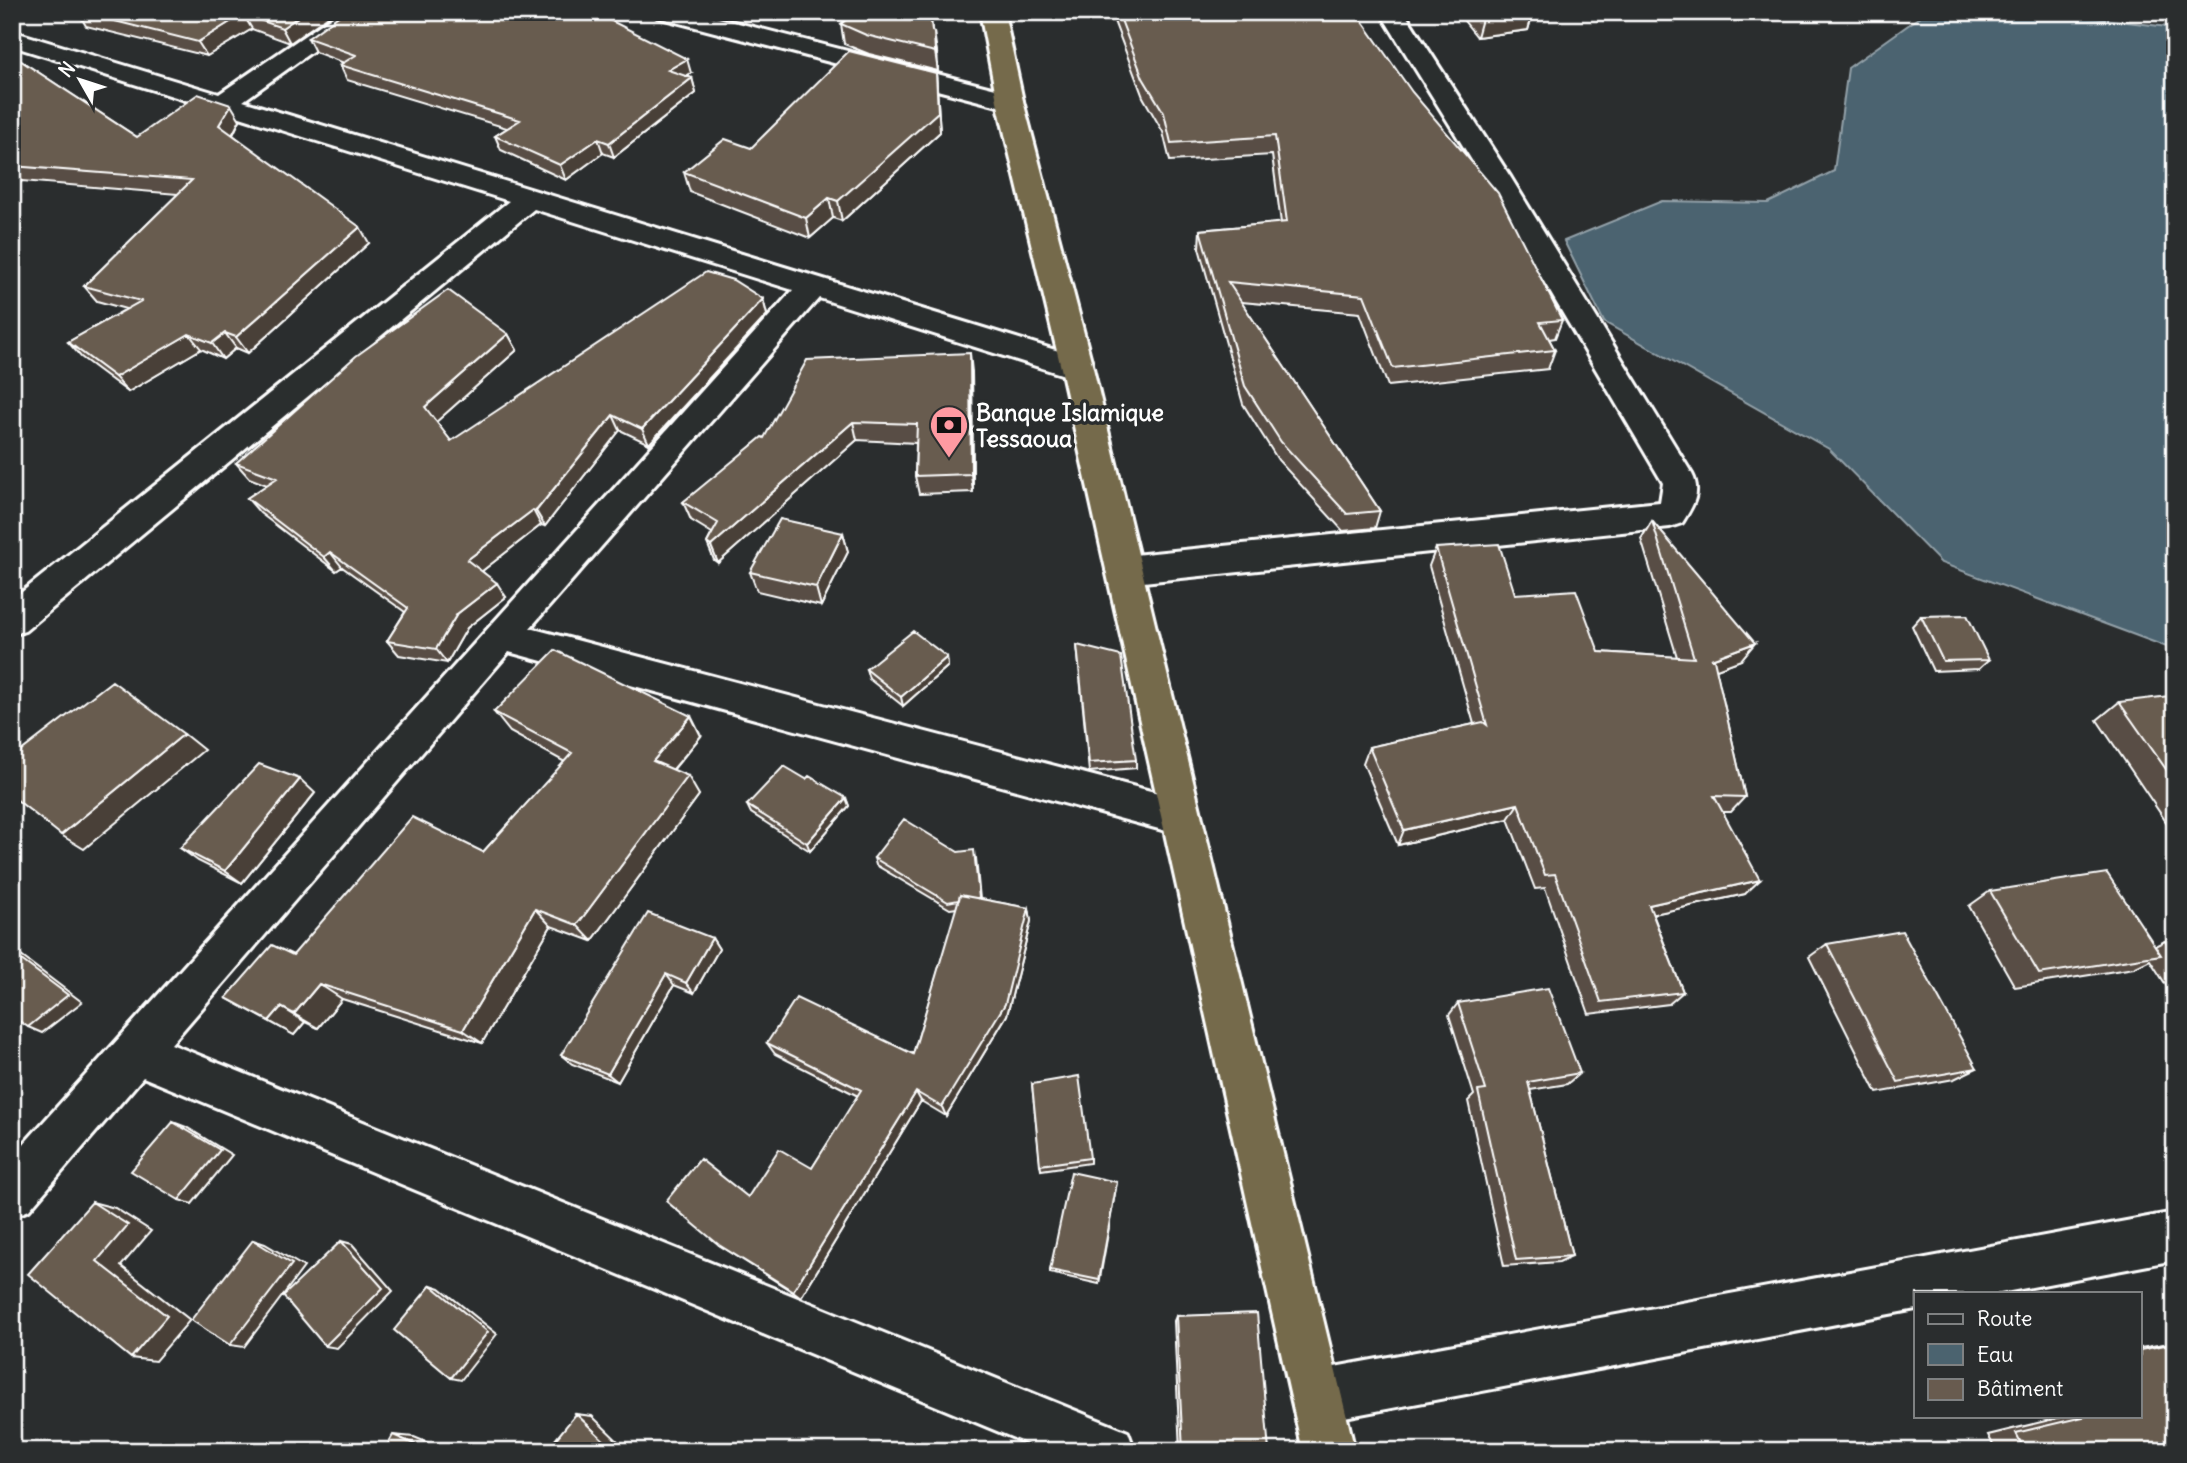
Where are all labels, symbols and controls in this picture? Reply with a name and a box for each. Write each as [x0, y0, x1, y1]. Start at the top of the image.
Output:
north arrow [46, 46, 116, 116]
text: N [53, 57, 80, 82]
place label: Banque Islamique Tessaoua [976, 398, 1164, 453]
bank icon: Banque Islamique Tessaoua [928, 404, 970, 459]
legend [1914, 1292, 2142, 1418]
text: Route [1977, 1305, 2032, 1332]
text: Eau [1977, 1341, 2013, 1368]
text: Bâtiment [1977, 1375, 2063, 1402]

